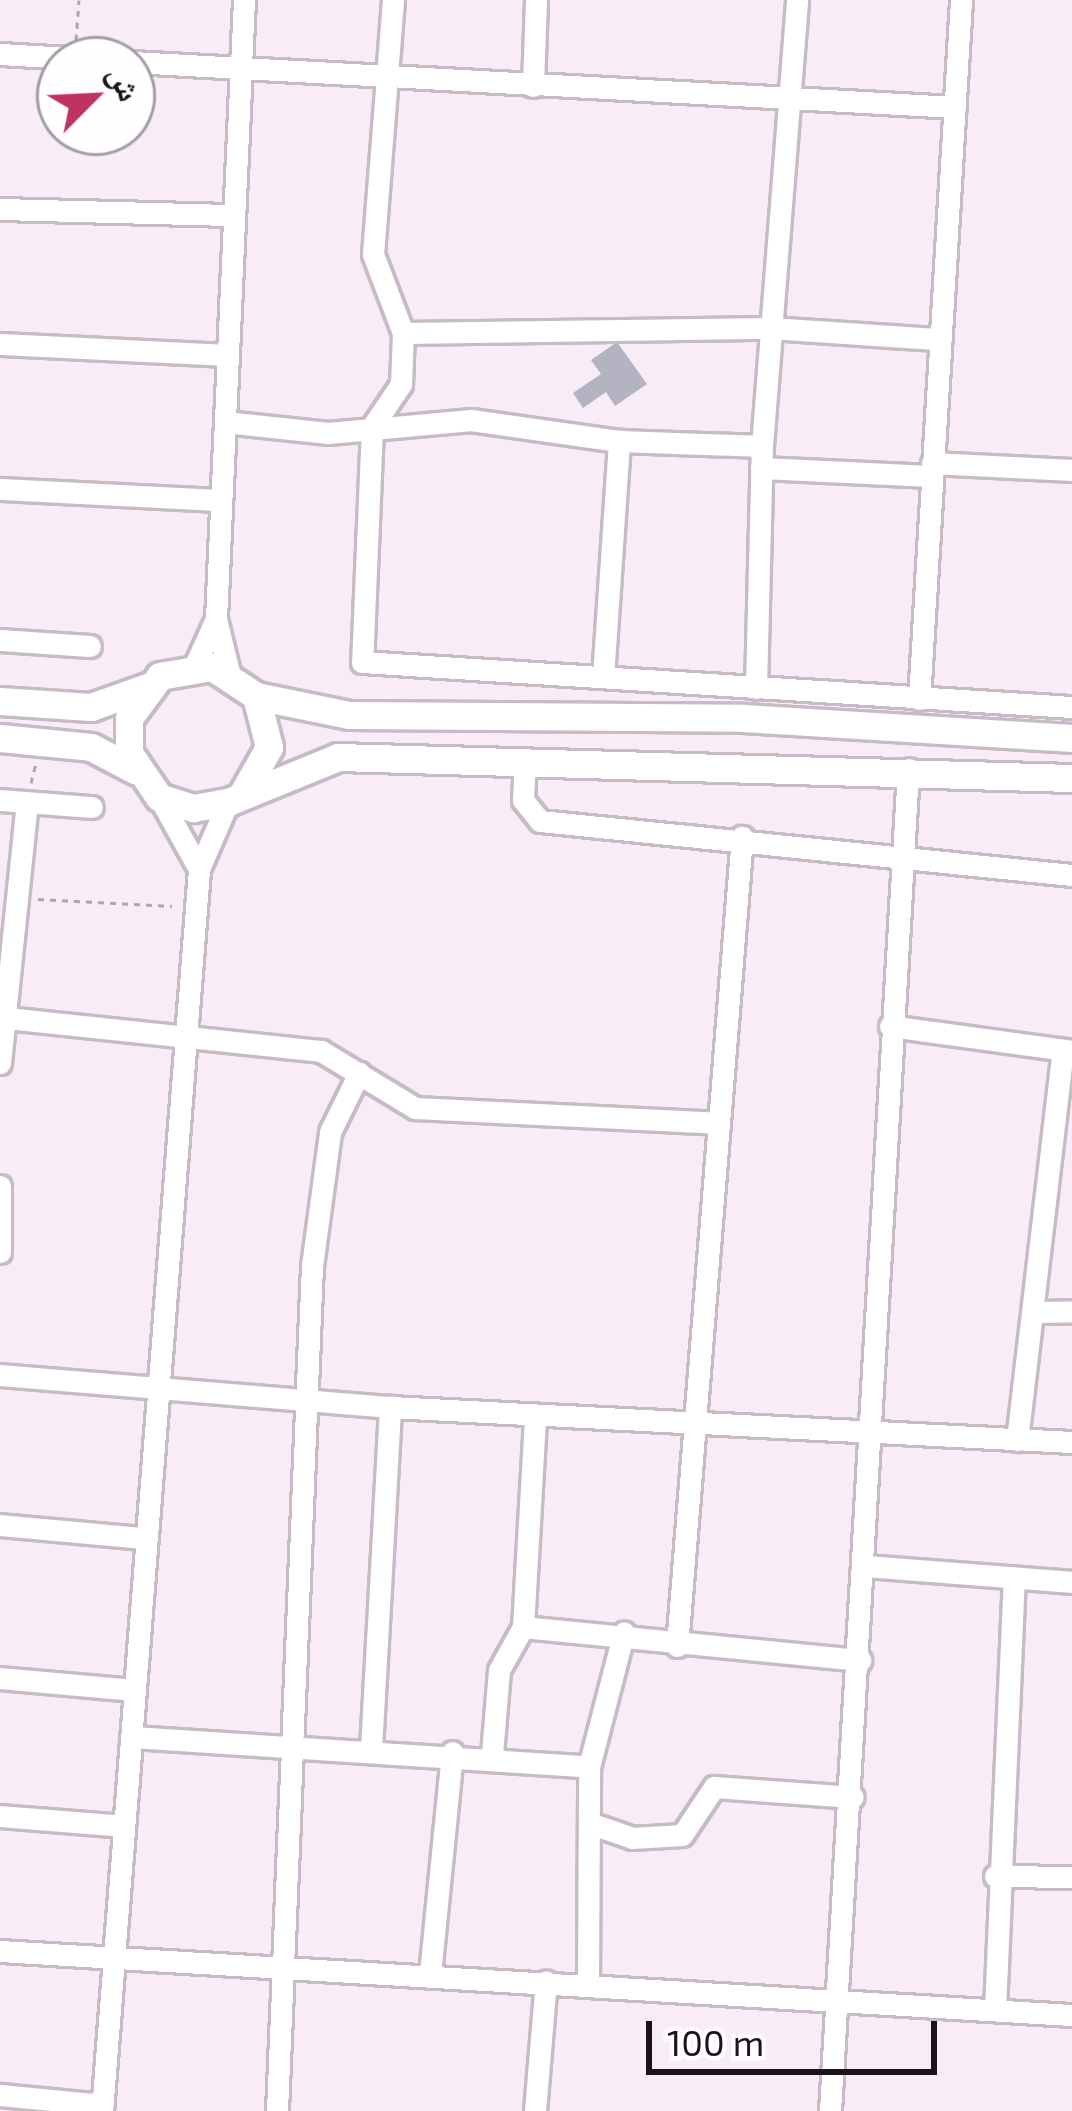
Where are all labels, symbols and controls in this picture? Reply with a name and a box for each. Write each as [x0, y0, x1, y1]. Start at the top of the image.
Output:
north arrow [36, 36, 156, 156]
text: ش [101, 58, 152, 107]
scale bar [652, 1997, 943, 2071]
text: 100 m [667, 2020, 764, 2063]

